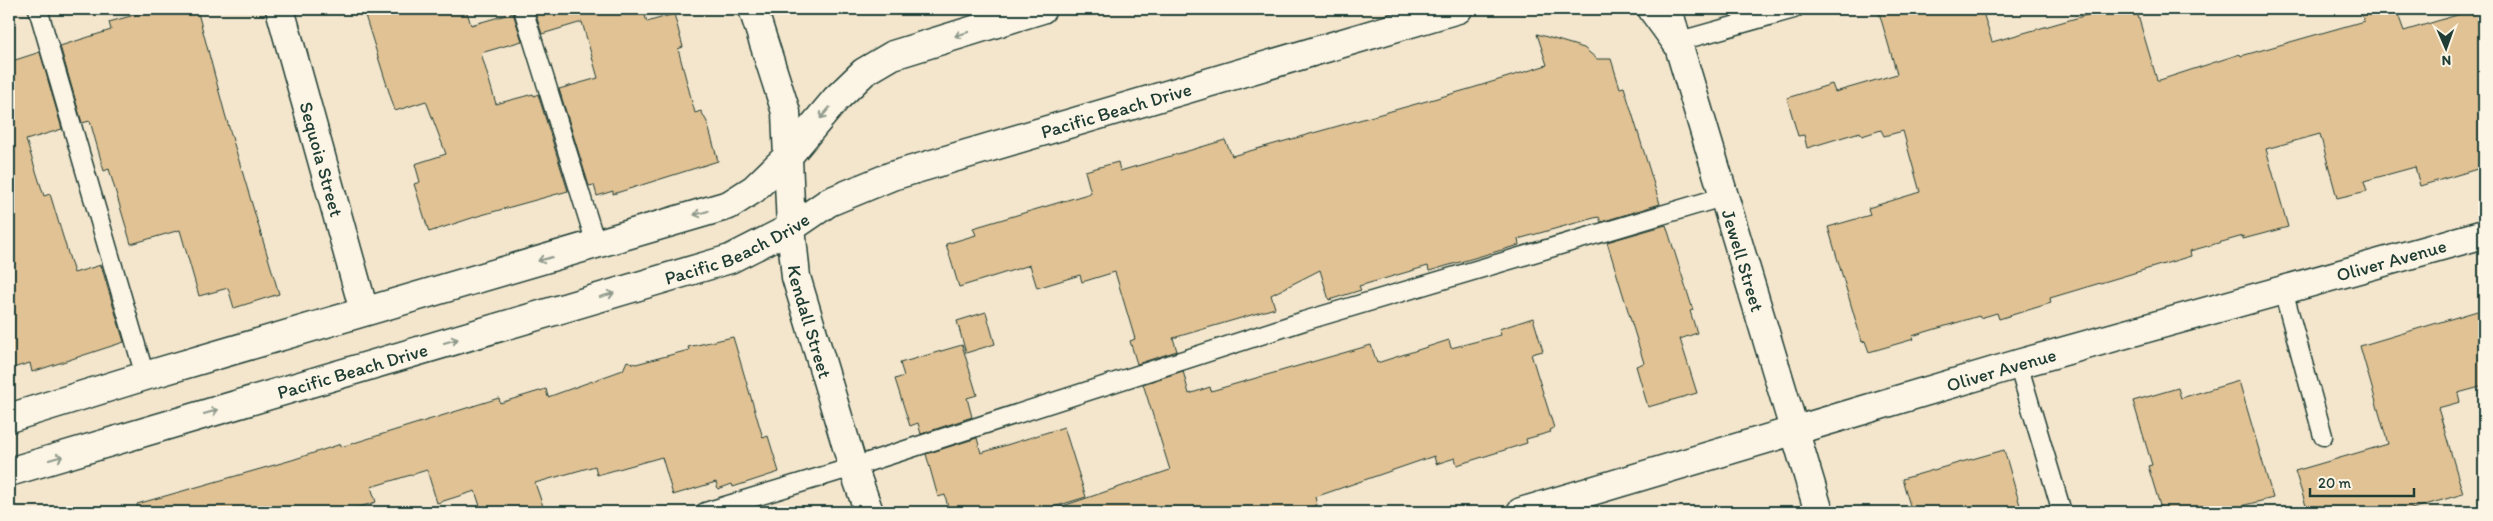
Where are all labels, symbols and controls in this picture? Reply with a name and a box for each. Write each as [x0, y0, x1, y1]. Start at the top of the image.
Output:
north arrow [2420, 22, 2470, 72]
one-way arrow [954, 29, 970, 39]
text: N [2441, 52, 2451, 69]
street label: Pacific Beach Drive [1038, 77, 1194, 143]
street label: Sequoia Street [294, 99, 348, 220]
one-way arrow [819, 106, 830, 119]
street label: Jewell Street [1717, 207, 1769, 314]
street label: Pacific Beach Drive [662, 208, 814, 290]
one-way arrow [693, 208, 709, 218]
street label: Oliver Avenue [2334, 234, 2449, 287]
one-way arrow [538, 254, 554, 264]
street label: Kendall Street [783, 264, 837, 381]
one-way arrow [599, 290, 615, 299]
one-way arrow [443, 336, 459, 345]
street label: Pacific Beach Drive [274, 338, 430, 404]
street label: Oliver Avenue [1944, 343, 2059, 397]
one-way arrow [203, 406, 219, 416]
one-way arrow [47, 452, 63, 462]
scale bar [2310, 466, 2414, 498]
text: 20 m [2318, 474, 2352, 492]

